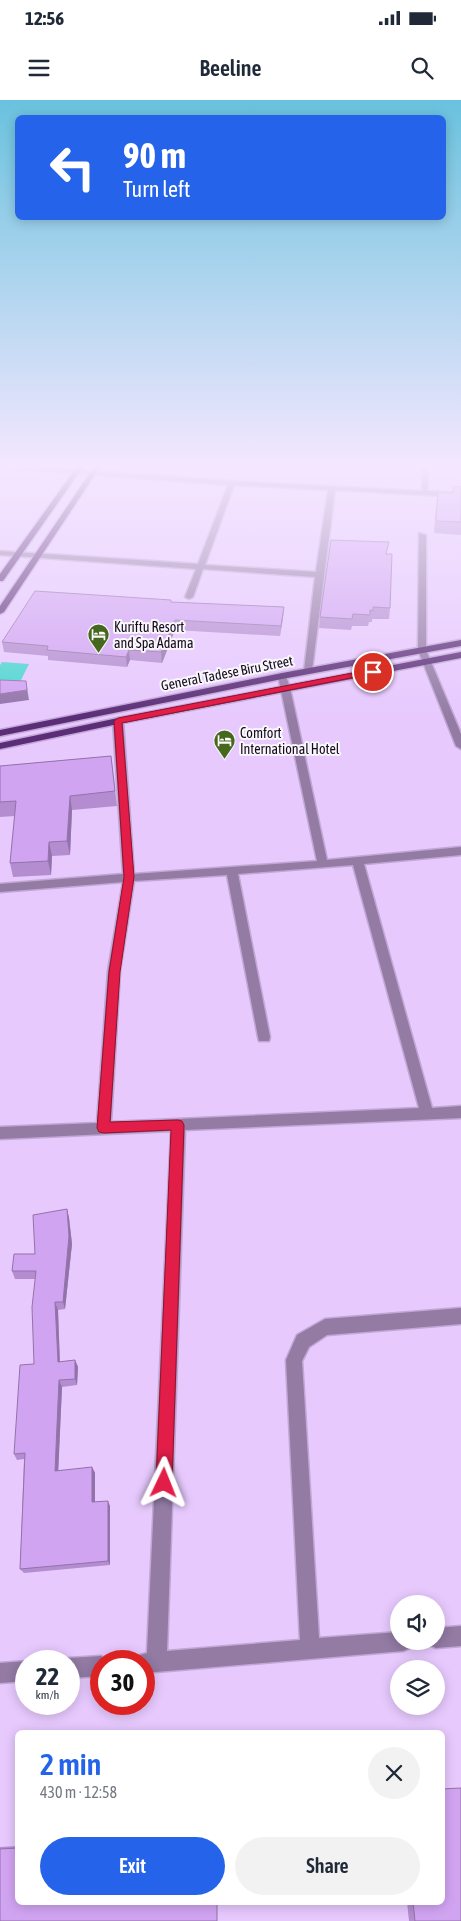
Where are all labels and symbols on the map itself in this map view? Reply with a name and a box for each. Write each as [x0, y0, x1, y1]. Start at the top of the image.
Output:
place label: Kuriftu Resort and Spa Adama [114, 619, 193, 651]
hotel icon: Kuriftu Resort and Spa Adama [86, 623, 110, 654]
pin [352, 651, 394, 693]
street label: General Tadese Biru Street [160, 652, 294, 694]
place label: Comfort International Hotel [240, 725, 340, 757]
hotel icon: Comfort International Hotel [212, 729, 236, 760]
position arrow [137, 1456, 189, 1508]
speed limit sign: 30 [90, 1650, 155, 1715]

